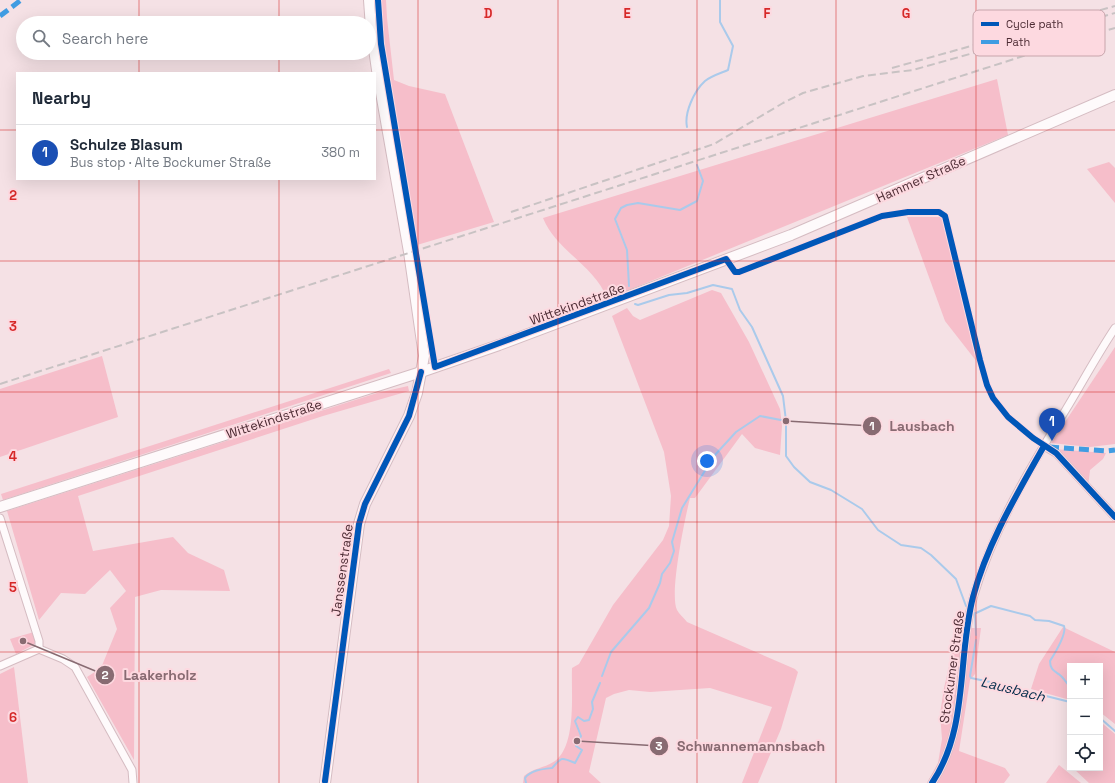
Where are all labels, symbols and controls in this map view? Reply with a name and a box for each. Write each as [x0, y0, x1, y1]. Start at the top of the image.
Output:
text: D [484, 5, 493, 22]
text: E [623, 5, 631, 22]
text: F [764, 5, 771, 22]
text: G [902, 5, 910, 22]
legend [973, 10, 1105, 56]
search box [16, 16, 376, 60]
text: Cycle path [1006, 17, 1063, 31]
icon: search [30, 27, 52, 49]
text: Search here [62, 29, 148, 48]
text: Path [1006, 35, 1030, 49]
text: Nearby [32, 87, 91, 109]
text: Schulze Blasum [70, 135, 183, 154]
text: 1 [42, 144, 48, 161]
text: 380 m [321, 144, 360, 161]
street label: Hammer Straße [874, 152, 968, 206]
text: Bus stop · Alte Bockumer Straße [70, 154, 271, 171]
text: 2 [9, 187, 17, 204]
street label: Wittekindstraße [527, 279, 627, 329]
text: 3 [9, 318, 17, 335]
street label: Wittekindstraße [224, 396, 324, 442]
pin: 1 [1039, 408, 1065, 441]
callout: Lausbach [862, 413, 963, 439]
text: Lausbach [889, 417, 955, 435]
text: 1 [869, 418, 875, 434]
text: 4 [9, 448, 17, 465]
your location [697, 451, 717, 471]
street label: Janssenstraße [327, 523, 357, 617]
text: 5 [9, 579, 17, 596]
street label: Stockumer Straße [936, 610, 968, 724]
callout: Laakerholz [95, 662, 204, 688]
map controls [1067, 663, 1103, 771]
button: + [1067, 663, 1103, 699]
text: Laakerholz [123, 666, 197, 684]
text: 2 [101, 667, 109, 683]
water label: Lausbach [979, 672, 1047, 706]
button: − [1067, 699, 1103, 735]
text: 6 [9, 709, 17, 726]
callout: Schwannemannsbach [649, 733, 833, 759]
button: locate [1067, 735, 1103, 771]
text: Schwannemannsbach [677, 737, 825, 755]
text: 3 [655, 738, 663, 754]

